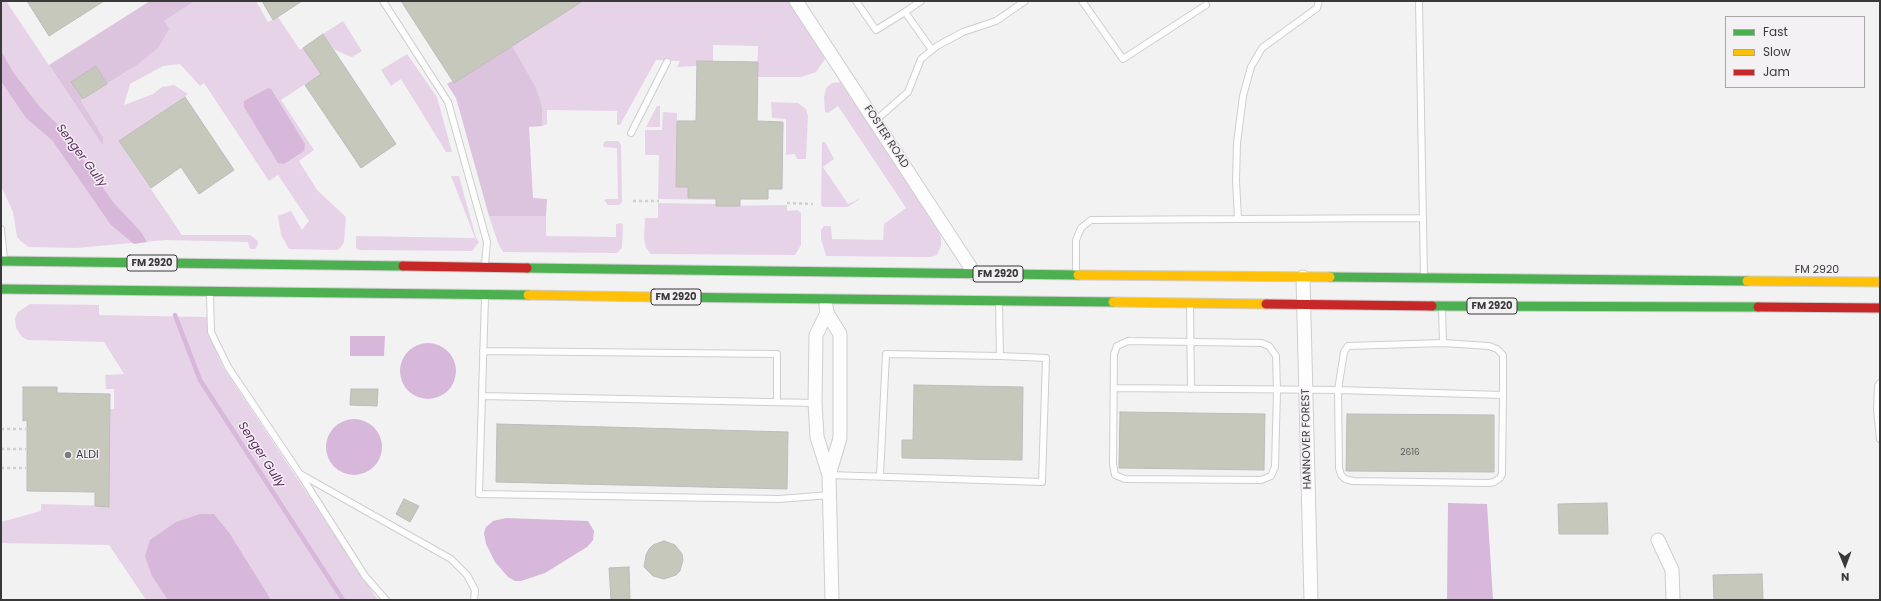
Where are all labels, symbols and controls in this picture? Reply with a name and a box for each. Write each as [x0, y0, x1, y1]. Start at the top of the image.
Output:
legend [1725, 16, 1865, 88]
text: Fast [1763, 23, 1788, 40]
text: Slow [1763, 43, 1791, 60]
text: Jam [1763, 63, 1790, 80]
street label: FOSTER ROAD [861, 103, 911, 171]
water label: Senger Gully [53, 122, 109, 190]
road number: FM 2920 [127, 255, 177, 271]
street label: FM 2920 [1795, 263, 1839, 277]
road number: FM 2920 [973, 266, 1023, 282]
road number: FM 2920 [651, 289, 701, 305]
road number: FM 2920 [1467, 298, 1517, 314]
street label: HANNOVER FOREST [1300, 389, 1314, 489]
water label: Senger Gully [234, 419, 288, 491]
place label: ALDI [76, 448, 99, 462]
house number: 2616 [1400, 448, 1420, 458]
marker: ALDI [63, 450, 73, 460]
north arrow [1825, 545, 1865, 585]
text: N [1841, 569, 1849, 585]

